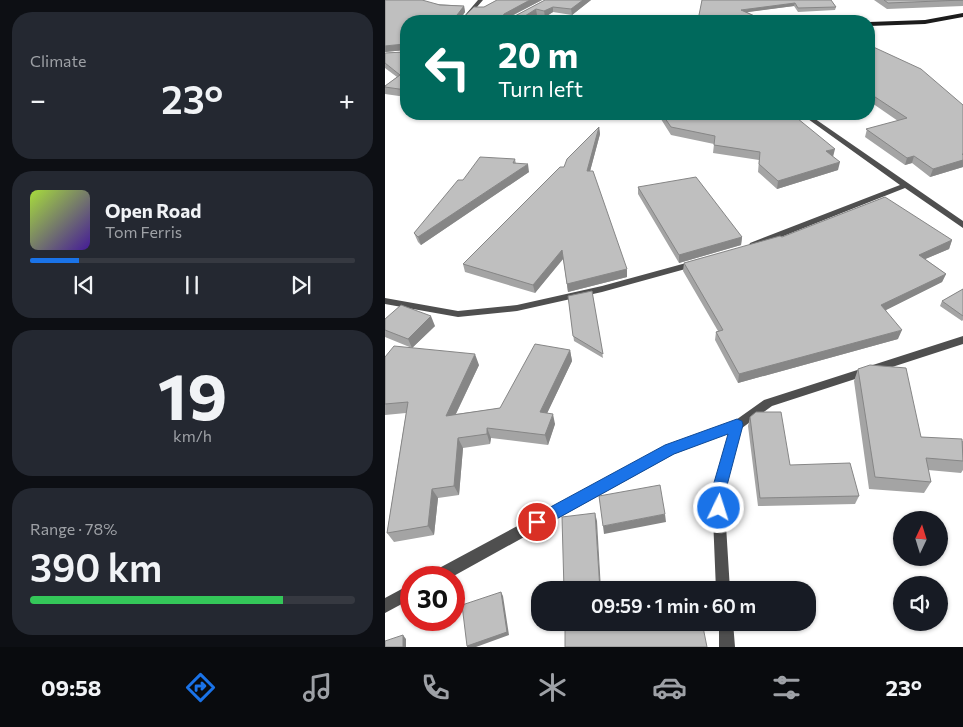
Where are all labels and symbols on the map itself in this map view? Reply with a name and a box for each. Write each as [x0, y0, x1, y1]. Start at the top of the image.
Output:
position arrow [692, 481, 744, 533]
pin [516, 501, 558, 543]
north arrow [893, 511, 947, 566]
speed limit sign: 30 [400, 566, 465, 631]

